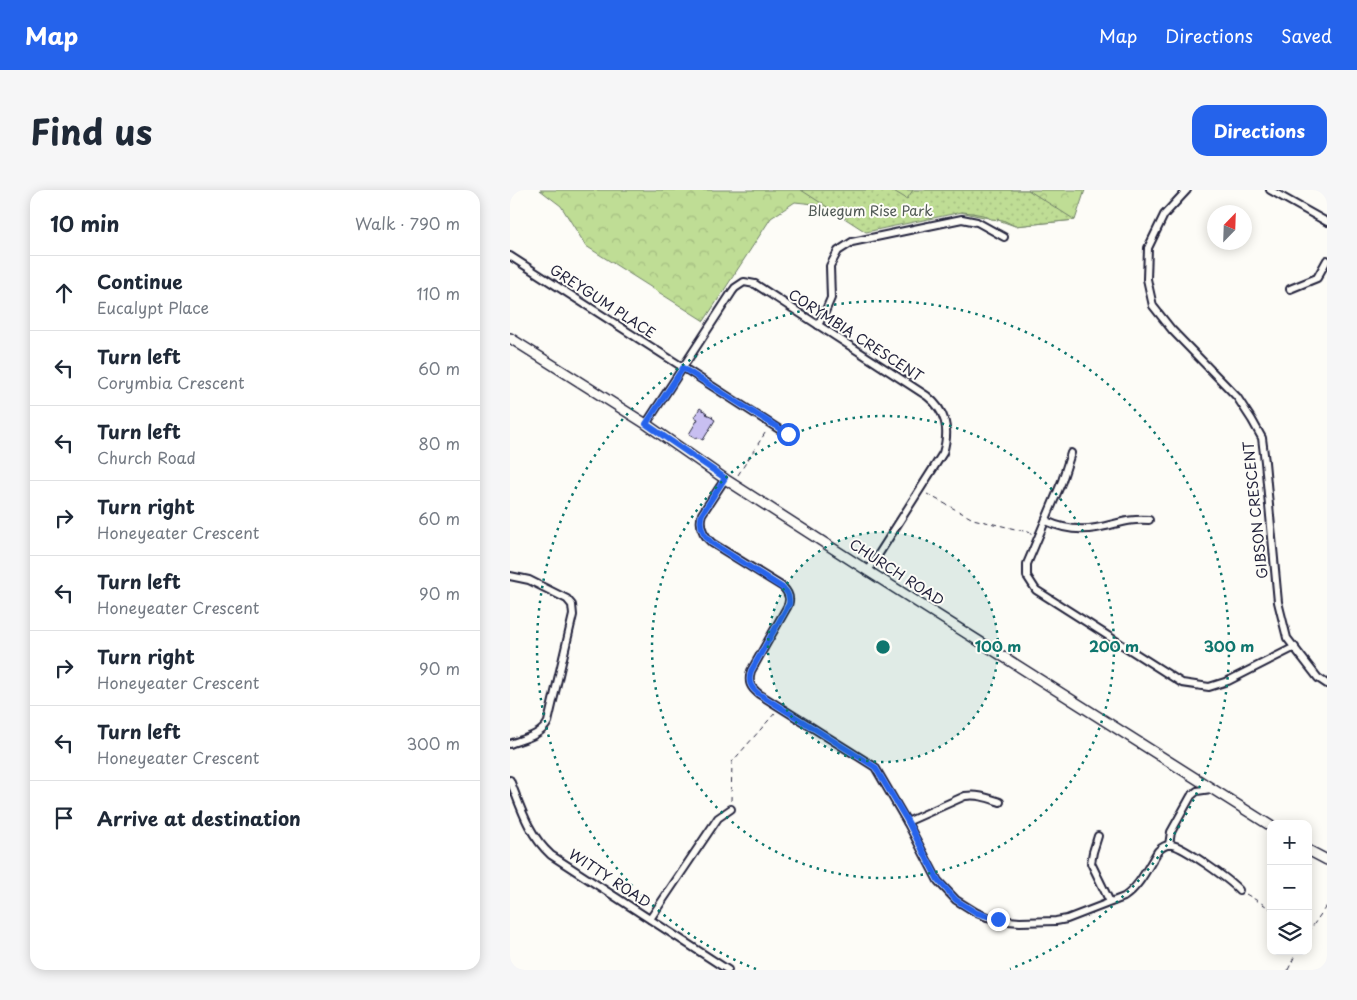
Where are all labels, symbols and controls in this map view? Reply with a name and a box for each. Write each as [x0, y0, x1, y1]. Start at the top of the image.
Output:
text: Map [25, 17, 78, 53]
text: Map [1099, 22, 1137, 49]
text: Directions [1165, 22, 1253, 49]
text: Saved [1281, 22, 1332, 49]
text: Find us [30, 104, 152, 157]
button: Directions [1192, 105, 1327, 156]
park label: Bluegum Rise Park [807, 200, 933, 221]
north arrow [1207, 205, 1252, 250]
text: 10 min [50, 207, 120, 239]
text: Walk · 790 m [355, 211, 460, 235]
street label: GREYGUM PLACE [546, 259, 660, 343]
text: Continue [97, 267, 183, 295]
icon: ahead [50, 279, 78, 307]
text: 110 m [417, 281, 460, 305]
street label: CORYMBIA CRESCENT [784, 283, 928, 387]
text: Eucalypt Place [97, 295, 209, 319]
text: Turn left [97, 342, 181, 370]
icon: left [50, 354, 78, 382]
text: 60 m [418, 356, 460, 380]
text: Corymbia Crescent [97, 370, 245, 394]
text: Turn left [97, 417, 181, 445]
route start [777, 423, 800, 446]
icon: left [50, 429, 78, 457]
text: 80 m [418, 431, 460, 455]
street label: GIBSON CRESCENT [1237, 440, 1273, 580]
text: Church Road [97, 445, 196, 469]
text: Turn right [97, 492, 195, 520]
icon: right [50, 504, 78, 532]
text: 60 m [418, 506, 460, 530]
text: Honeyeater Crescent [97, 520, 259, 544]
street label: CHURCH ROAD [845, 533, 949, 611]
text: Turn left [97, 567, 181, 595]
icon: left [50, 579, 78, 607]
text: 90 m [419, 581, 460, 605]
text: Honeyeater Crescent [97, 595, 259, 619]
text: 100 m [975, 634, 1021, 657]
text: 200 m [1089, 634, 1139, 657]
text: 300 m [1204, 634, 1254, 657]
centre of rings [874, 638, 892, 656]
text: Turn right [97, 642, 195, 670]
icon: right [50, 654, 78, 682]
text: 90 m [419, 656, 460, 680]
text: Honeyeater Crescent [97, 670, 259, 694]
text: Turn left [97, 717, 181, 745]
icon: left [50, 729, 78, 757]
text: 300 m [406, 731, 460, 755]
text: Honeyeater Crescent [97, 745, 259, 769]
icon: arrive [50, 804, 78, 832]
text: Arrive at destination [97, 804, 301, 832]
map controls [1267, 820, 1312, 955]
button: + [1267, 820, 1312, 865]
street label: WITTY ROAD [565, 843, 655, 913]
button: − [1267, 865, 1312, 910]
route end [987, 908, 1010, 931]
button: layers [1267, 910, 1312, 955]

